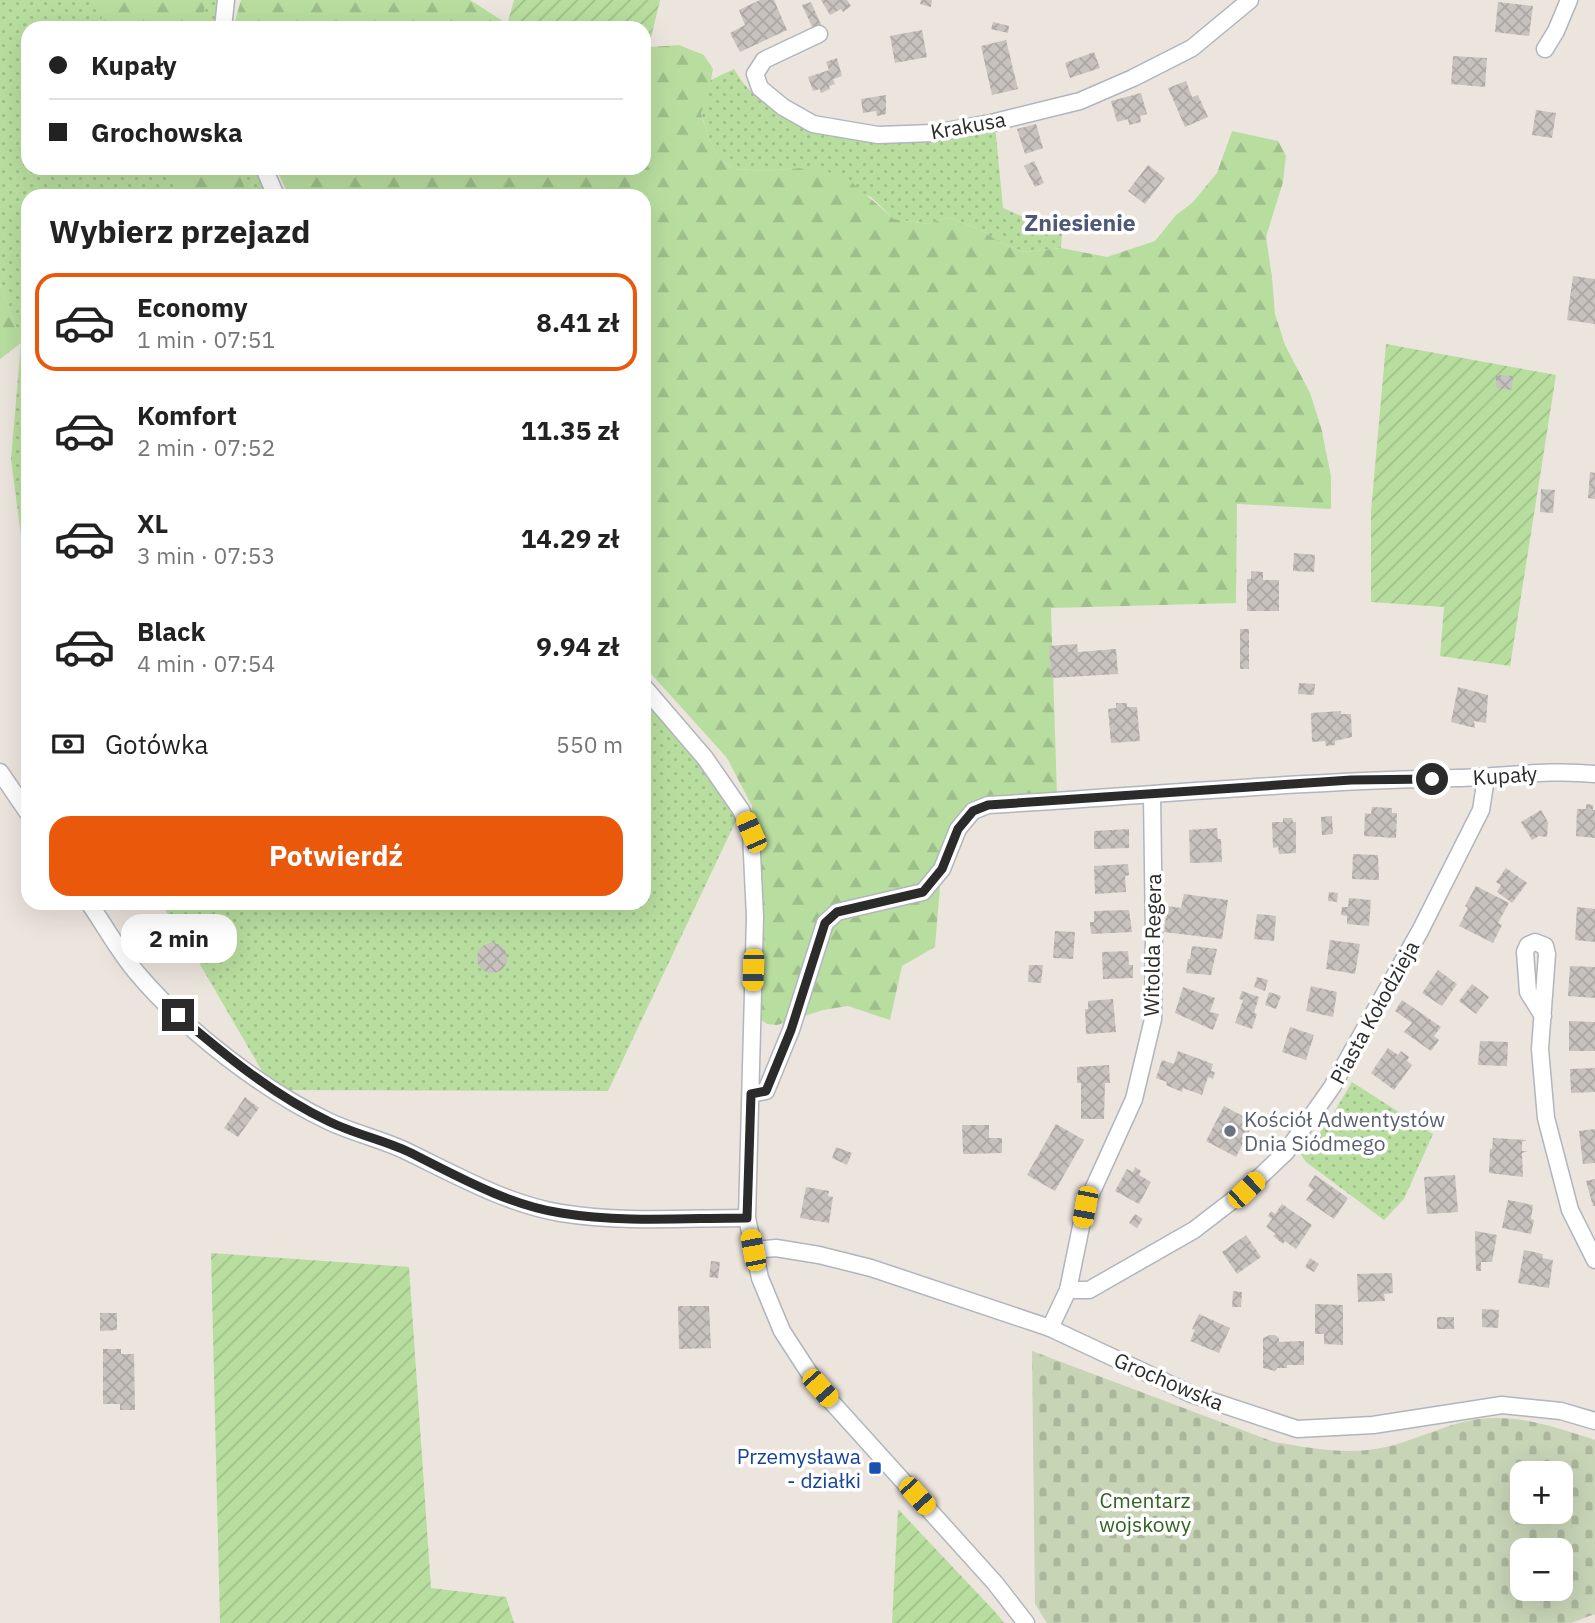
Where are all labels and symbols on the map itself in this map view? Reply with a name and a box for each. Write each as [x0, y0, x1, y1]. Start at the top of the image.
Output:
street label: Krakusa [928, 105, 1008, 145]
district label: Zniesienie [1024, 207, 1136, 237]
street label: Kupały [1472, 759, 1539, 791]
route start [1416, 763, 1448, 795]
car [733, 809, 770, 855]
street label: Witolda Regera [1137, 873, 1167, 1017]
callout: 2 min [120, 914, 236, 962]
street label: Piasta Kołodzieja [1323, 935, 1425, 1089]
car [742, 949, 765, 991]
route end [162, 999, 194, 1031]
place label: Kościół Adwentystów Dnia Siódmego [1244, 1105, 1445, 1157]
marker: Kościół Adwentystów Dnia Siódmego [1222, 1123, 1238, 1139]
car [1224, 1168, 1269, 1212]
car [1071, 1184, 1100, 1230]
car [739, 1227, 768, 1273]
street label: Grochowska [1110, 1345, 1228, 1417]
car [799, 1365, 842, 1411]
place label: Przemysława - działki [737, 1442, 861, 1494]
marker: Przemysława - działki [867, 1460, 883, 1476]
car [896, 1473, 939, 1519]
park label: Cmentarz wojskowy [1099, 1486, 1192, 1538]

